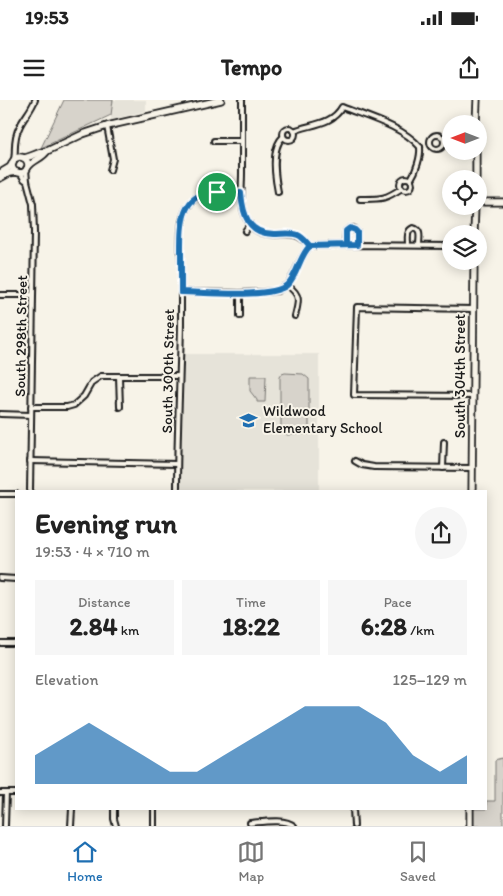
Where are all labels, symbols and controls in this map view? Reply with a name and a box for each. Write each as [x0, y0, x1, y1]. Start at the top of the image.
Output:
text: 19:53 [25, 6, 69, 29]
icon: menu [20, 54, 48, 82]
text: Tempo [221, 54, 282, 81]
icon: share [455, 54, 483, 82]
north arrow [442, 115, 488, 160]
map controls [442, 115, 487, 270]
button: locate [442, 170, 487, 215]
pin [196, 171, 238, 213]
icon: arrive [203, 178, 231, 206]
button: layers [442, 225, 487, 270]
street label: South 298th Street [11, 275, 31, 397]
street label: South 300th Street [158, 308, 178, 433]
street label: South 304th Street [451, 313, 469, 438]
place label: Wildwood Elementary School [263, 402, 383, 437]
school or university icon: Wildwood Elementary School [239, 410, 259, 430]
text: Evening run [35, 506, 177, 540]
button: share [415, 507, 467, 559]
text: 19:53 · 4 × 710 m [35, 542, 150, 561]
text: Distance [78, 594, 131, 611]
text: Time [236, 594, 266, 611]
text: Pace [384, 594, 412, 611]
text: 2.84 [69, 611, 118, 641]
text: 18:22 [222, 611, 280, 641]
text: 6:28 [361, 611, 407, 641]
text: km [118, 622, 139, 639]
text: /km [407, 622, 435, 639]
text: Elevation [35, 670, 99, 689]
text: 125–129 m [393, 670, 467, 689]
tab: Home [67, 838, 103, 885]
tab: Map [237, 838, 265, 885]
tab: Saved [400, 838, 436, 885]

